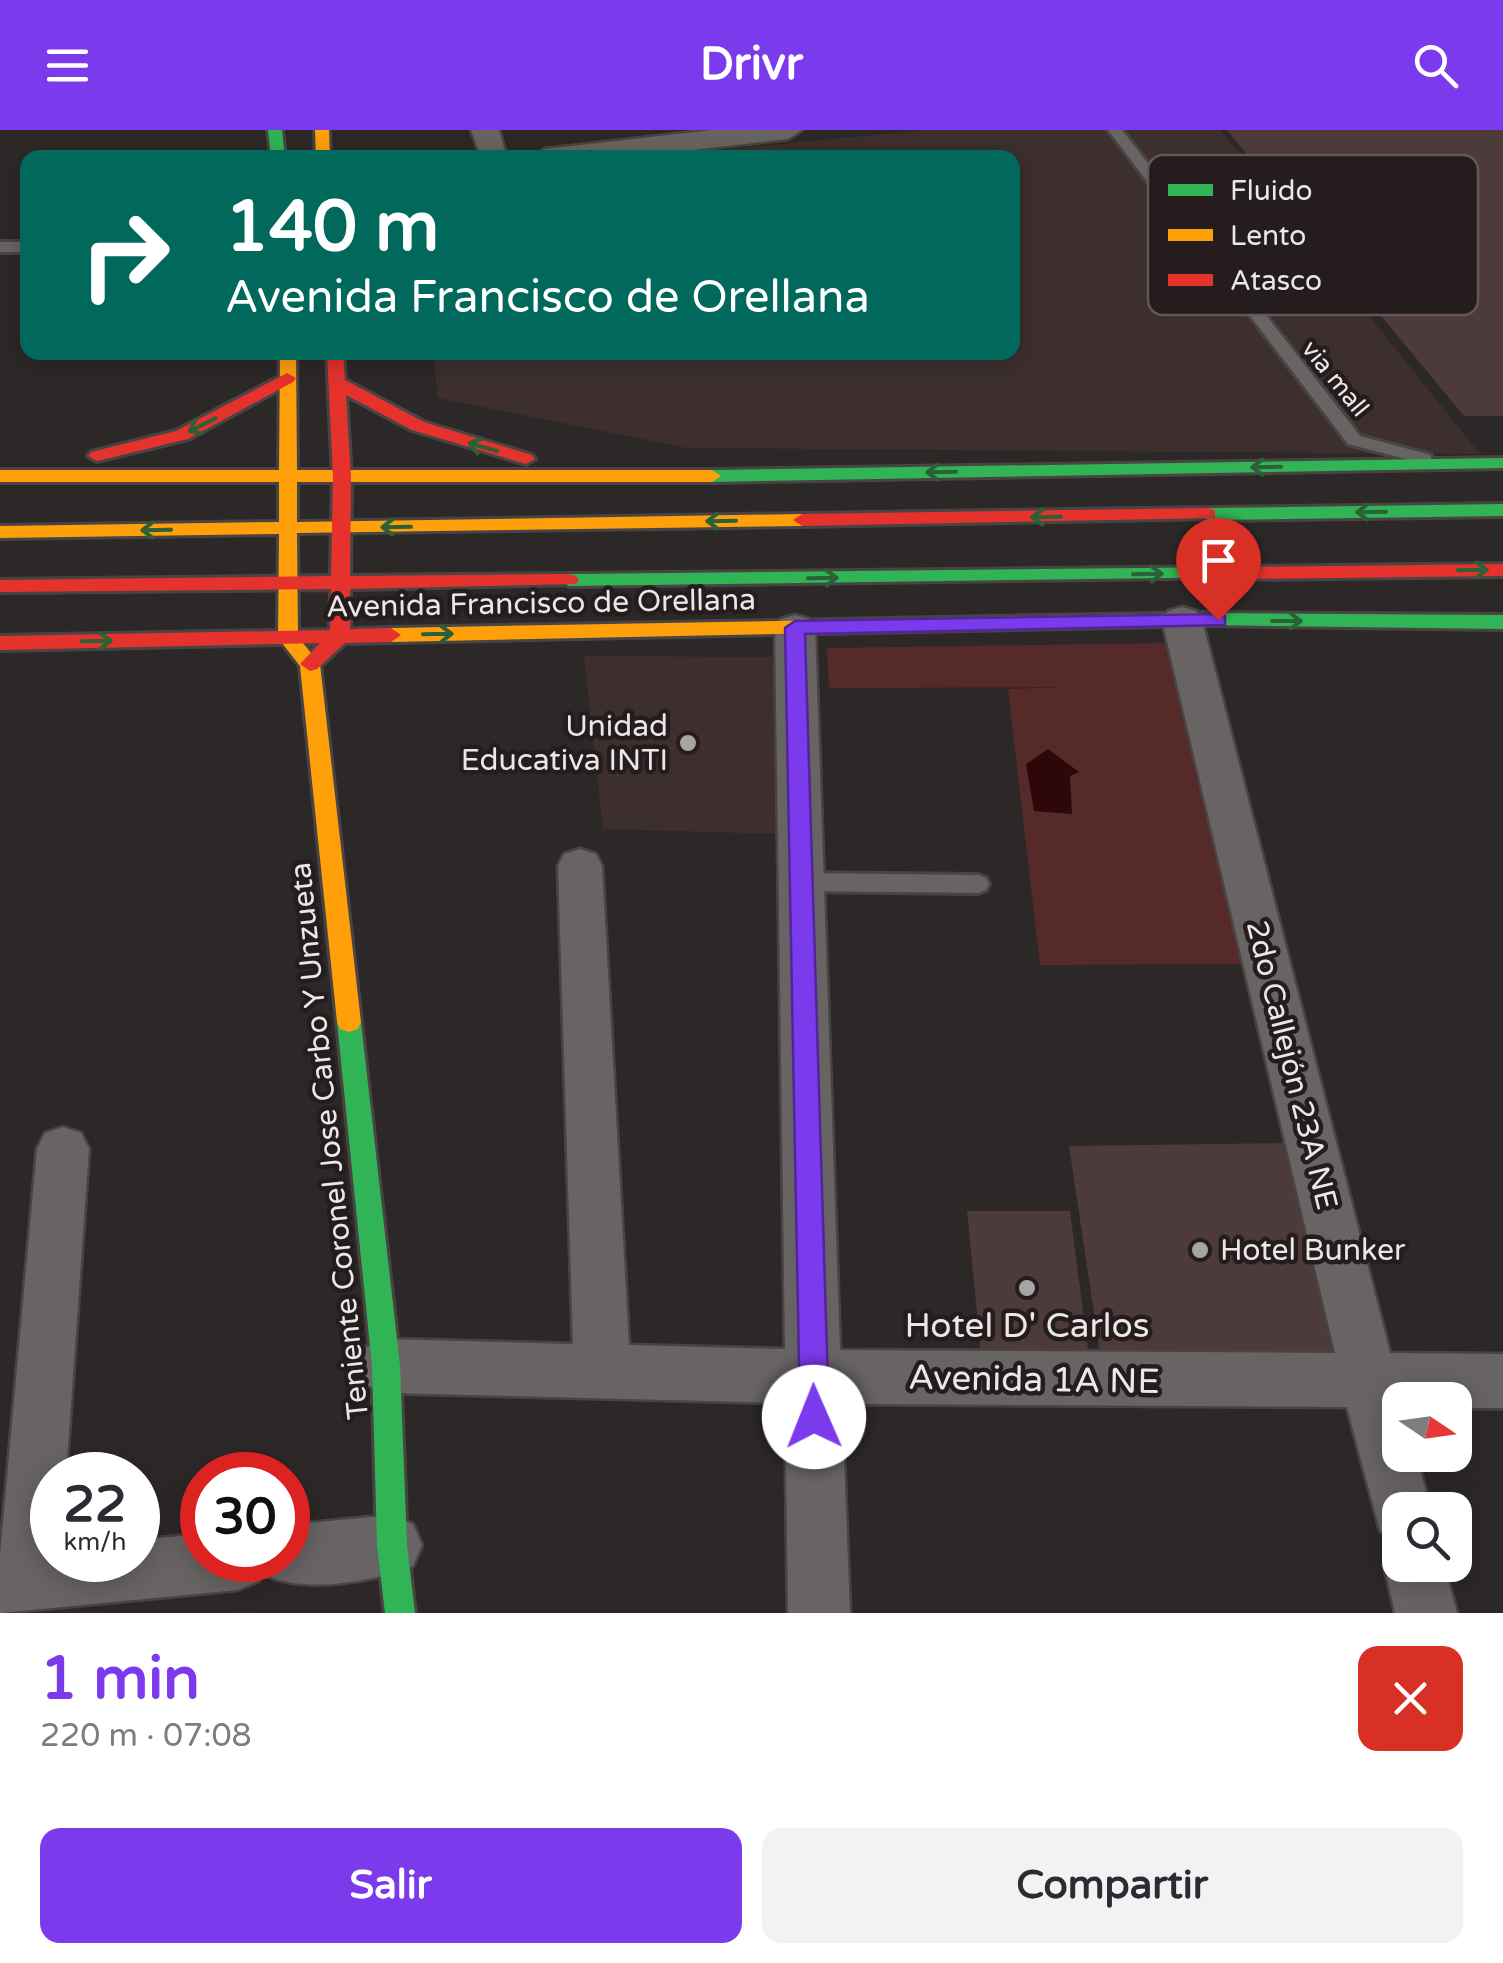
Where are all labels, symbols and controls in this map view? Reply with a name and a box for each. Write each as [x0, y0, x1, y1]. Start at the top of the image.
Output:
icon: menu [40, 38, 95, 93]
text: Drivr [700, 38, 803, 92]
icon: search [1408, 38, 1463, 93]
legend [1148, 155, 1478, 315]
text: Fluido [1230, 174, 1313, 208]
text: 140 m [225, 186, 439, 270]
icon: right [60, 190, 190, 320]
text: Lento [1230, 219, 1306, 253]
text: Atasco [1230, 264, 1322, 298]
text: Avenida Francisco de Orellana [225, 271, 870, 325]
street label: via mall [1295, 334, 1375, 423]
one-way arrow [188, 416, 217, 435]
one-way arrow [468, 437, 499, 455]
one-way arrow [1250, 458, 1282, 476]
one-way arrow [925, 463, 957, 482]
one-way arrow [1355, 503, 1387, 522]
one-way arrow [1030, 508, 1062, 526]
one-way arrow [705, 512, 737, 531]
one-way arrow [380, 517, 412, 536]
pin [1176, 518, 1261, 621]
one-way arrow [141, 520, 174, 540]
icon: arrive [1191, 533, 1246, 588]
one-way arrow [1456, 560, 1488, 580]
one-way arrow [1130, 564, 1163, 584]
one-way arrow [806, 568, 838, 587]
street label: Avenida Francisco de Orellana [326, 581, 756, 626]
one-way arrow [1270, 612, 1303, 630]
one-way arrow [421, 625, 453, 644]
one-way arrow [81, 632, 113, 651]
place label: Unidad Educativa INTI [461, 708, 668, 779]
marker: Unidad Educativa INTI [677, 732, 699, 754]
street label: Teniente Coronel Jose Carbo Y Unzueta [282, 861, 377, 1421]
street label: 2do Callejón 23A NE [1238, 917, 1345, 1213]
place label: Hotel Bunker [1220, 1232, 1406, 1269]
marker: Hotel Bunker [1189, 1239, 1211, 1261]
marker: Hotel D' Carlos [1016, 1277, 1038, 1299]
place label: Hotel D' Carlos [904, 1305, 1150, 1347]
street label: Avenida 1A NE [908, 1357, 1160, 1403]
position arrow [762, 1365, 866, 1469]
north arrow [1382, 1382, 1472, 1472]
map controls [1382, 1382, 1472, 1582]
speed limit sign: 30 [180, 1452, 310, 1582]
text: 22 [64, 1475, 126, 1535]
button: search [1382, 1492, 1472, 1582]
text: km/h [64, 1527, 126, 1557]
text: 1 min [40, 1643, 200, 1715]
button: close [1358, 1646, 1463, 1751]
text: 220 m · 07:08 [40, 1717, 252, 1755]
button: Salir [40, 1828, 742, 1943]
button: Compartir [762, 1828, 1463, 1943]

